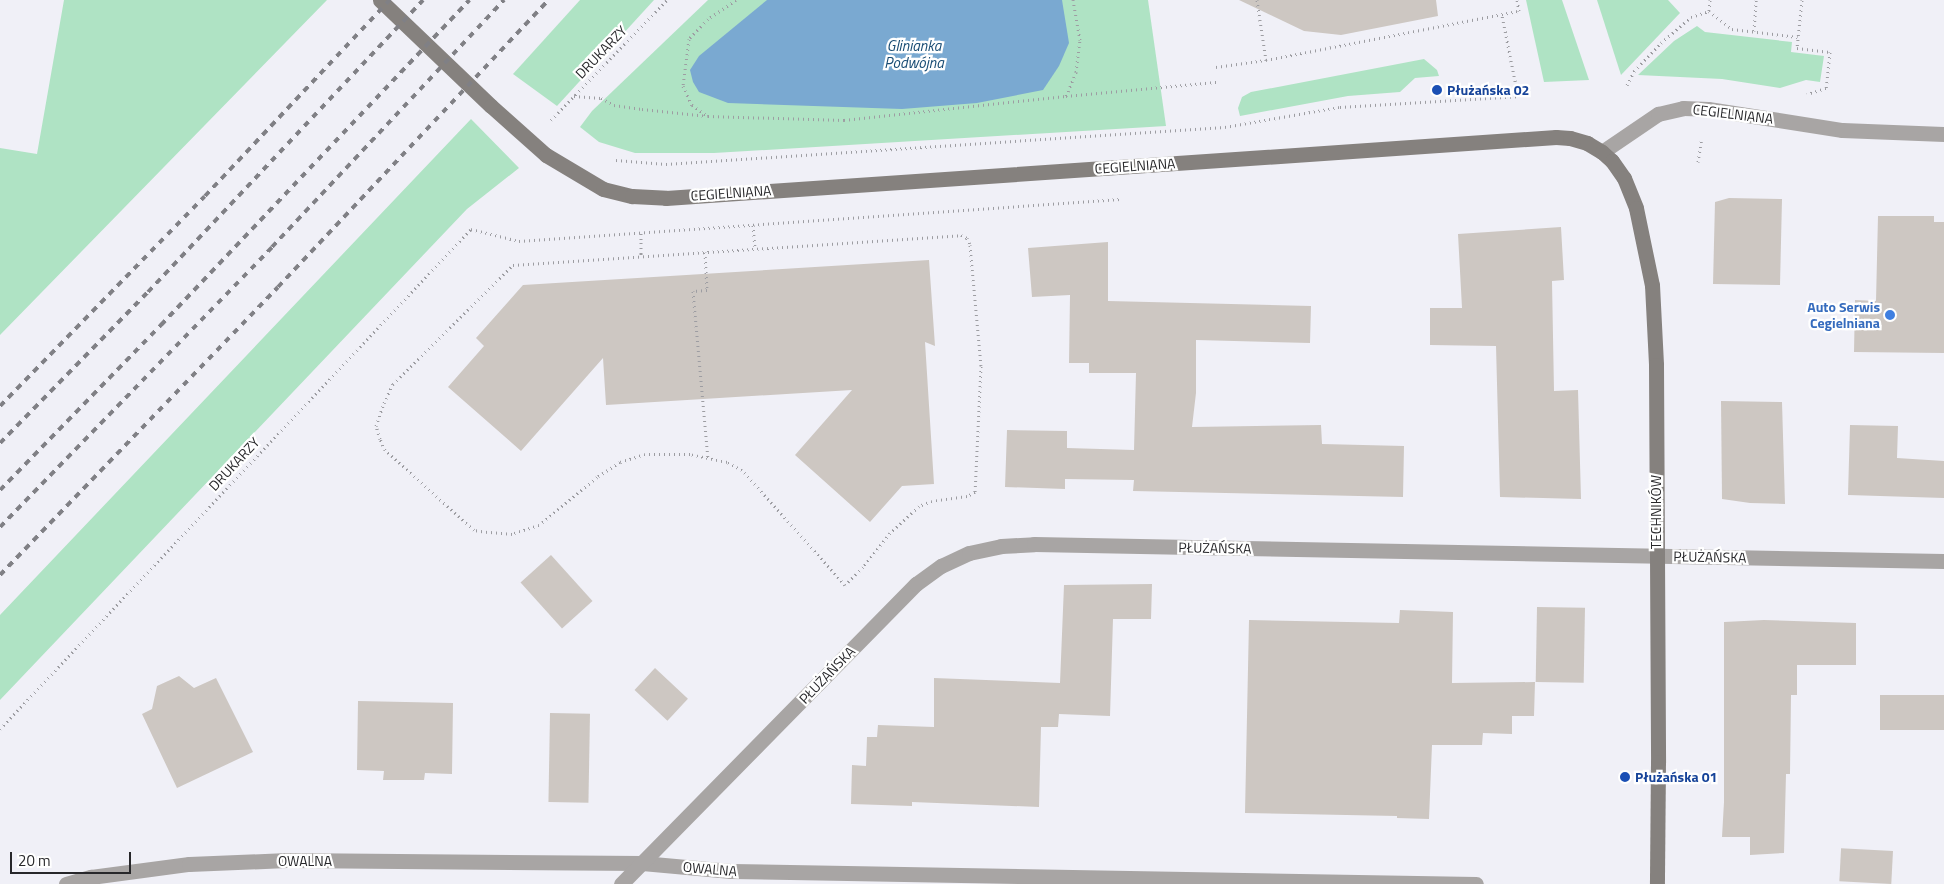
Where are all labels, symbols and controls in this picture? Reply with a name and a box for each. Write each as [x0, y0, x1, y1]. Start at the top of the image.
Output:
street label: DRUKARZY [572, 22, 630, 82]
water label: Glinianka Podwójna [884, 36, 944, 71]
place label: Płużańska 02 [1447, 82, 1529, 98]
marker: Płużańska 02 [1431, 84, 1443, 96]
street label: CEGIELNIANA [1692, 101, 1774, 127]
street label: CEGIELNIANA [1094, 155, 1176, 177]
street label: CEGIELNIANA [690, 182, 772, 204]
place label: Auto Serwis Cegielniana [1807, 299, 1880, 332]
marker: Auto Serwis Cegielniana [1884, 309, 1896, 321]
street label: DRUKARZY [205, 434, 263, 494]
street label: TECHNIKÓW [1648, 475, 1664, 549]
street label: PŁUŻAŃSKA [1178, 539, 1252, 557]
street label: PŁUŻAŃSKA [1673, 548, 1747, 566]
street label: PŁUŻAŃSKA [796, 643, 858, 707]
place label: Płużańska 01 [1635, 769, 1717, 785]
marker: Płużańska 01 [1619, 771, 1631, 783]
scale bar [12, 842, 134, 874]
text: 20 m [18, 849, 51, 872]
street label: OWALNA [278, 853, 332, 869]
street label: OWALNA [682, 858, 738, 880]

